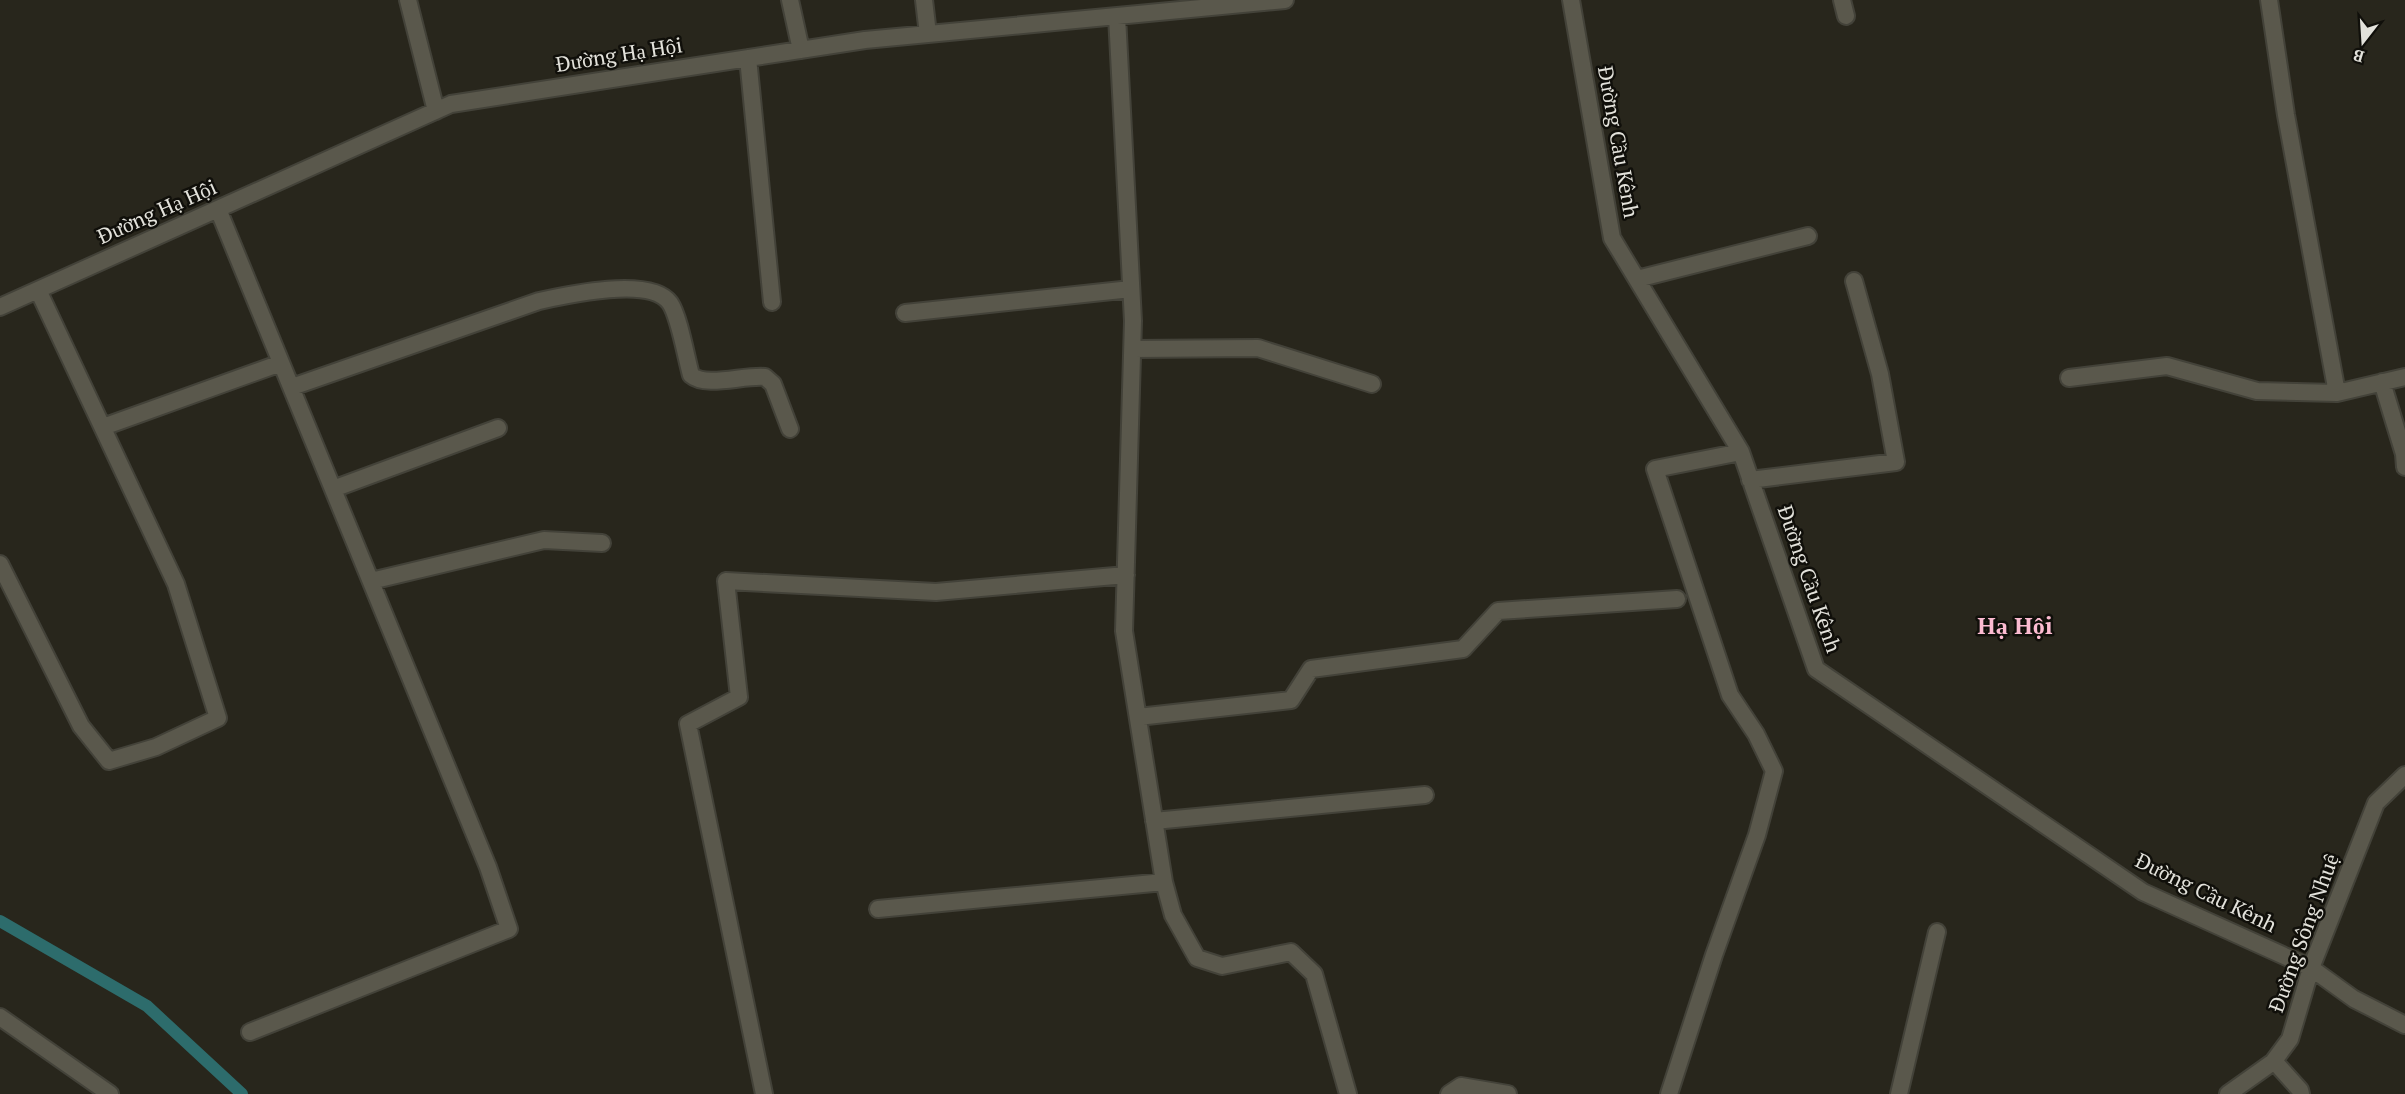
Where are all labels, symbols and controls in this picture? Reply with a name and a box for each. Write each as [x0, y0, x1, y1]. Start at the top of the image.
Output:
north arrow [2333, 12, 2393, 72]
street label: Đường Hạ Hội [554, 30, 684, 78]
text: B [2350, 44, 2367, 68]
street label: Đường Cầu Kênh [1592, 64, 1646, 220]
street label: Đường Hạ Hội [93, 172, 221, 250]
street label: Đường Cầu Kênh [1772, 501, 1848, 656]
district label: Hạ Hội [1977, 609, 2053, 641]
street label: Đường Cầu Kênh [2131, 846, 2282, 938]
street label: Đường Sông Nhuệ [2261, 850, 2345, 1016]

